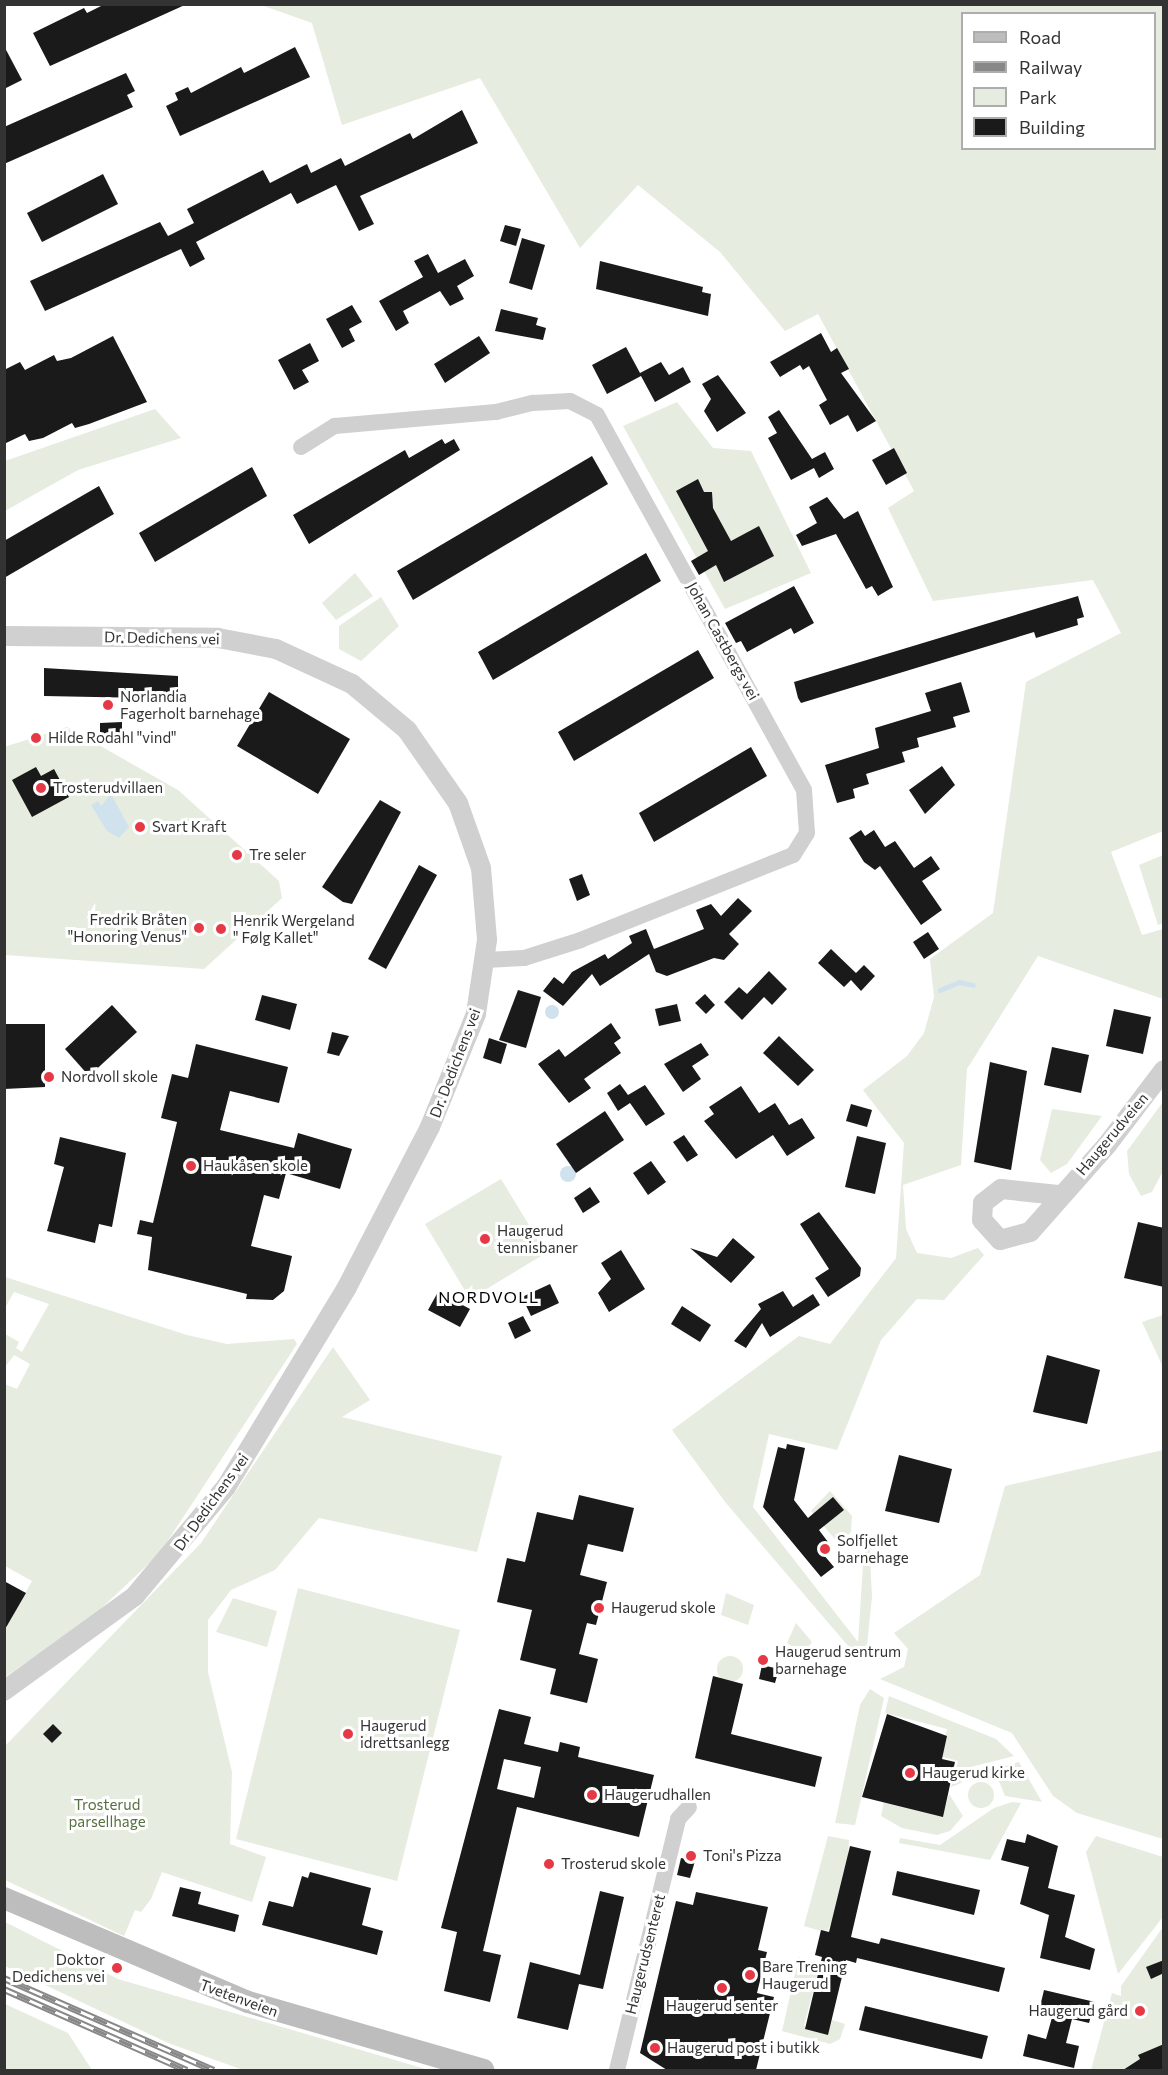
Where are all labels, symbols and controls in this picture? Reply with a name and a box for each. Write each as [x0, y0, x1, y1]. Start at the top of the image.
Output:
legend [961, 12, 1156, 150]
text: Road [1019, 26, 1061, 48]
text: Railway [1019, 56, 1082, 78]
text: Park [1019, 86, 1057, 108]
text: Building [1019, 116, 1085, 138]
street label: Johan Castbergs vei [683, 579, 763, 703]
street label: Dr. Dedichens vei [104, 628, 220, 648]
place label: Norlandia Fagerholt barnehage [120, 687, 260, 722]
marker: Norlandia Fagerholt barnehage [101, 698, 115, 712]
place label: Hilde Rodahl "vind" [48, 729, 177, 747]
marker: Hilde Rodahl "vind" [29, 731, 43, 745]
place label: Trosterudvillaen [53, 779, 163, 797]
marker: Trosterudvillaen [34, 781, 48, 795]
place label: Svart Kraft [152, 818, 227, 836]
marker: Svart Kraft [133, 820, 147, 834]
place label: Tre seler [249, 846, 306, 864]
marker: Tre seler [230, 848, 244, 862]
place label: Fredrik Bråten "Honoring Venus" [68, 910, 187, 945]
place label: Henrik Wergeland " Følg Kallet" [233, 911, 355, 946]
marker: Fredrik Bråten "Honoring Venus" [192, 921, 206, 935]
marker: Henrik Wergeland " Følg Kallet" [214, 922, 228, 936]
street label: Dr. Dedichens vei [426, 1006, 484, 1120]
place label: Nordvoll skole [61, 1068, 158, 1086]
marker: Nordvoll skole [42, 1070, 56, 1084]
street label: Haugerudveien [1072, 1089, 1152, 1179]
place label: Haukåsen skole [203, 1157, 308, 1175]
marker: Haukåsen skole [184, 1159, 198, 1173]
place label: Haugerud tennisbaner [497, 1221, 578, 1256]
marker: Haugerud tennisbaner [478, 1232, 492, 1246]
district label: NORDVOLL [438, 1287, 540, 1307]
street label: Dr. Dedichens vei [170, 1450, 252, 1554]
place label: Solfjellet barnehage [837, 1531, 909, 1566]
marker: Solfjellet barnehage [818, 1542, 832, 1556]
place label: Haugerud skole [611, 1599, 716, 1617]
marker: Haugerud skole [592, 1601, 606, 1615]
place label: Haugerud sentrum barnehage [775, 1642, 901, 1677]
marker: Haugerud sentrum barnehage [756, 1653, 770, 1667]
place label: Haugerud idrettsanlegg [360, 1716, 450, 1751]
marker: Haugerud idrettsanlegg [341, 1727, 355, 1741]
place label: Haugerud kirke [922, 1764, 1025, 1782]
marker: Haugerud kirke [903, 1766, 917, 1780]
place label: Haugerudhallen [604, 1786, 711, 1804]
marker: Haugerudhallen [585, 1788, 599, 1802]
park label: Trosterud parsellhage [68, 1795, 146, 1830]
place label: Toni's Pizza [703, 1847, 782, 1865]
marker: Toni's Pizza [684, 1849, 698, 1863]
place label: Trosterud skole [561, 1855, 666, 1873]
marker: Trosterud skole [542, 1857, 556, 1871]
street label: Haugerudsenteret [621, 1892, 669, 2016]
place label: Doktor Dedichens vei [12, 1950, 105, 1985]
place label: Bare Trening Haugerud [762, 1957, 847, 1992]
marker: Doktor Dedichens vei [110, 1961, 124, 1975]
marker: Bare Trening Haugerud [743, 1968, 757, 1982]
street label: Tvetenveien [197, 1976, 281, 2020]
marker: Haugerud senter [715, 1981, 729, 1995]
place label: Haugerud senter [666, 1997, 778, 2015]
place label: Haugerud gård [1029, 2002, 1128, 2020]
marker: Haugerud gård [1133, 2004, 1147, 2018]
place label: Haugerud post i butikk [667, 2039, 820, 2057]
marker: Haugerud post i butikk [648, 2041, 662, 2055]

